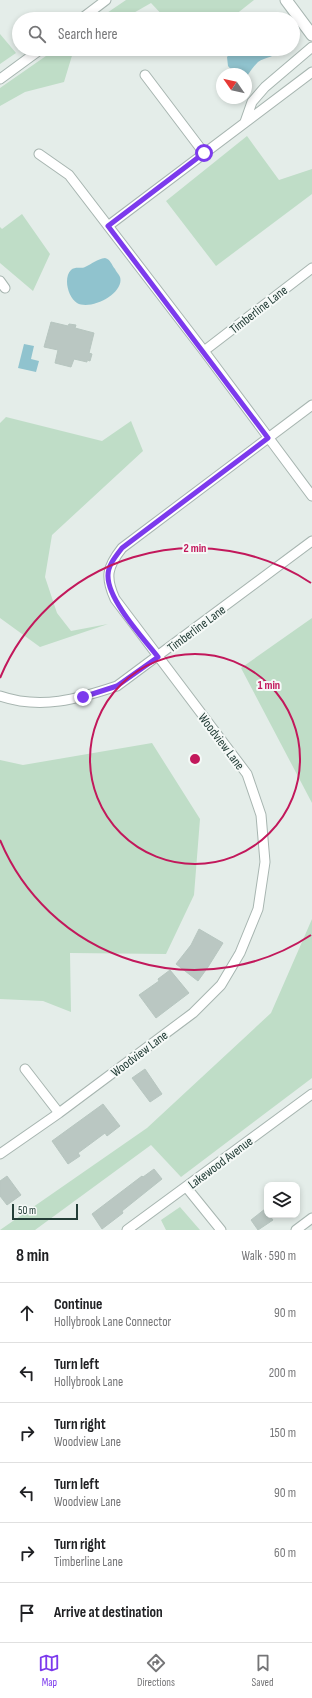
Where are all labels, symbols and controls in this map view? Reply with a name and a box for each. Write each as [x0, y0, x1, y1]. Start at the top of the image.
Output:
search box [12, 12, 300, 56]
icon: search [26, 23, 48, 45]
text: Search here [58, 25, 118, 44]
north arrow [216, 68, 252, 104]
route start [195, 144, 213, 162]
street label: Timberline Lane [227, 282, 291, 337]
text: 2 min [184, 541, 206, 556]
street label: Timberline Lane [164, 602, 229, 656]
text: 1 min [258, 678, 280, 693]
route end [74, 688, 92, 706]
street label: Woodview Lane [195, 710, 248, 773]
centre of rings [188, 752, 202, 766]
street label: Woodview Lane [108, 1027, 171, 1080]
street label: Lakewood Avenue [185, 1133, 256, 1192]
map controls [264, 1182, 300, 1218]
button: layers [264, 1182, 300, 1218]
scale bar [12, 1202, 78, 1221]
text: 50 m [18, 1204, 36, 1217]
text: 8 min [16, 1246, 49, 1266]
text: Walk · 590 m [242, 1248, 296, 1264]
text: Continue [54, 1295, 103, 1314]
icon: ahead [16, 1302, 38, 1324]
text: 90 m [274, 1305, 296, 1321]
text: Hollybrook Lane Connector [54, 1314, 171, 1330]
text: Turn left [54, 1355, 99, 1374]
icon: left [16, 1362, 38, 1384]
text: 200 m [269, 1365, 296, 1381]
text: Hollybrook Lane [54, 1374, 123, 1390]
text: Turn right [54, 1415, 106, 1434]
icon: right [16, 1422, 38, 1444]
text: 150 m [270, 1425, 296, 1441]
text: Woodview Lane [54, 1434, 121, 1450]
text: Turn left [54, 1475, 99, 1494]
icon: left [16, 1482, 38, 1504]
text: 90 m [274, 1485, 296, 1501]
text: Woodview Lane [54, 1494, 121, 1510]
text: Turn right [54, 1535, 106, 1554]
icon: right [16, 1542, 38, 1564]
text: 60 m [274, 1545, 296, 1561]
text: Timberline Lane [54, 1554, 123, 1570]
icon: arrive [16, 1602, 38, 1624]
text: Arrive at destination [54, 1603, 163, 1622]
tab: Map [38, 1652, 60, 1689]
tab: Directions [137, 1652, 175, 1689]
tab: Saved [252, 1652, 274, 1689]

